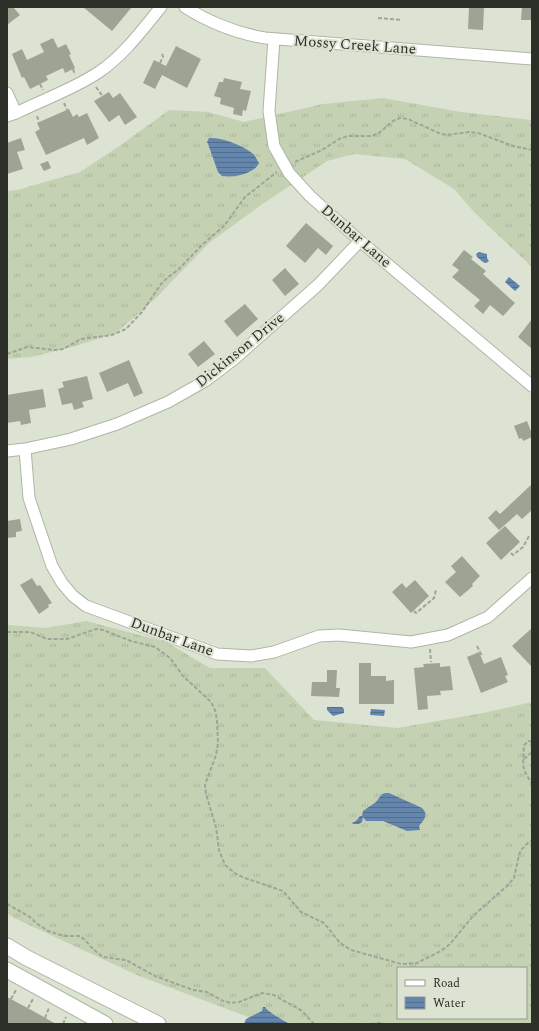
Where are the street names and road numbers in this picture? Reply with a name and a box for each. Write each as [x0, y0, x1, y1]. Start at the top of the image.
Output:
street label: Mossy Creek Lane [293, 29, 417, 61]
street label: Dunbar Lane [316, 199, 396, 273]
street label: Dickinson Drive [190, 307, 290, 393]
street label: Dunbar Lane [127, 611, 217, 663]

